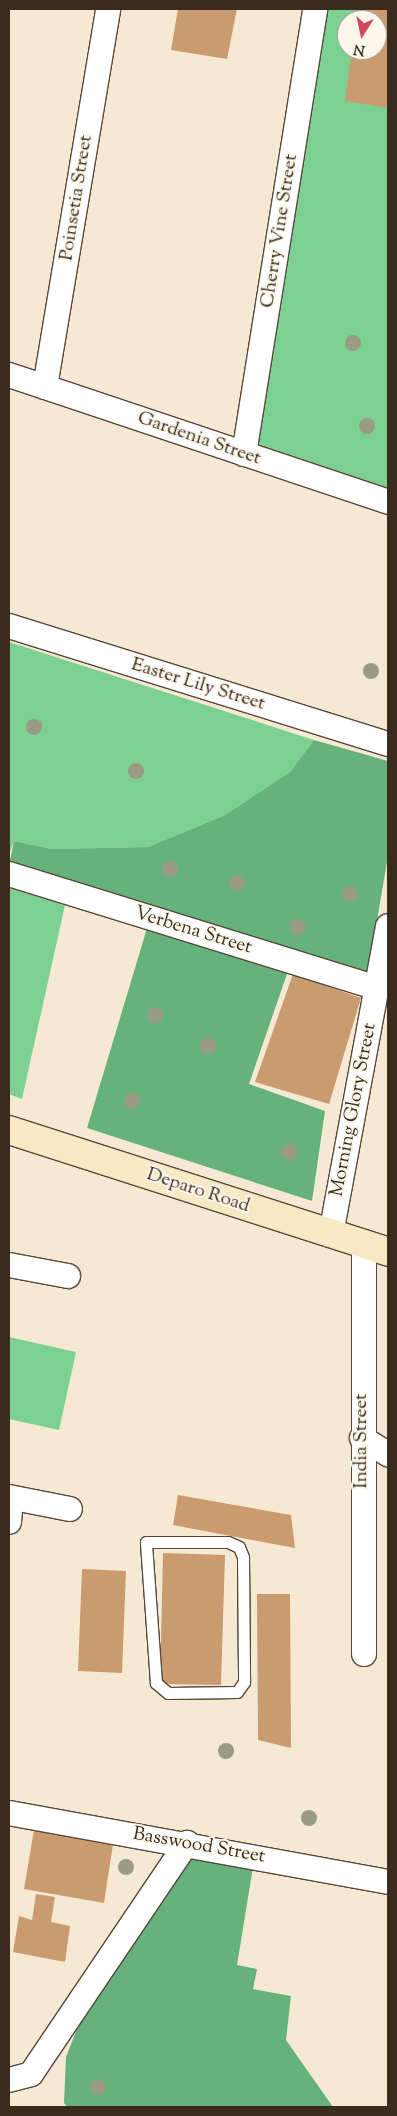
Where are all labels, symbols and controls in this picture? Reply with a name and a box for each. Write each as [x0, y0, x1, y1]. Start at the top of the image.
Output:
north arrow [337, 10, 387, 60]
text: N [352, 38, 367, 60]
street label: Poinsetia Street [56, 134, 98, 262]
street label: Cherry Vine Street [257, 152, 303, 310]
street label: Gardenia Street [134, 407, 264, 471]
street label: Easter Lily Street [128, 654, 268, 716]
street label: Verbena Street [132, 902, 254, 960]
street label: Morning Glory Street [326, 1021, 382, 1199]
street label: Deparo Road [144, 1164, 252, 1218]
street label: India Street [351, 1393, 373, 1489]
street label: Basswood Street [131, 1823, 267, 1869]

